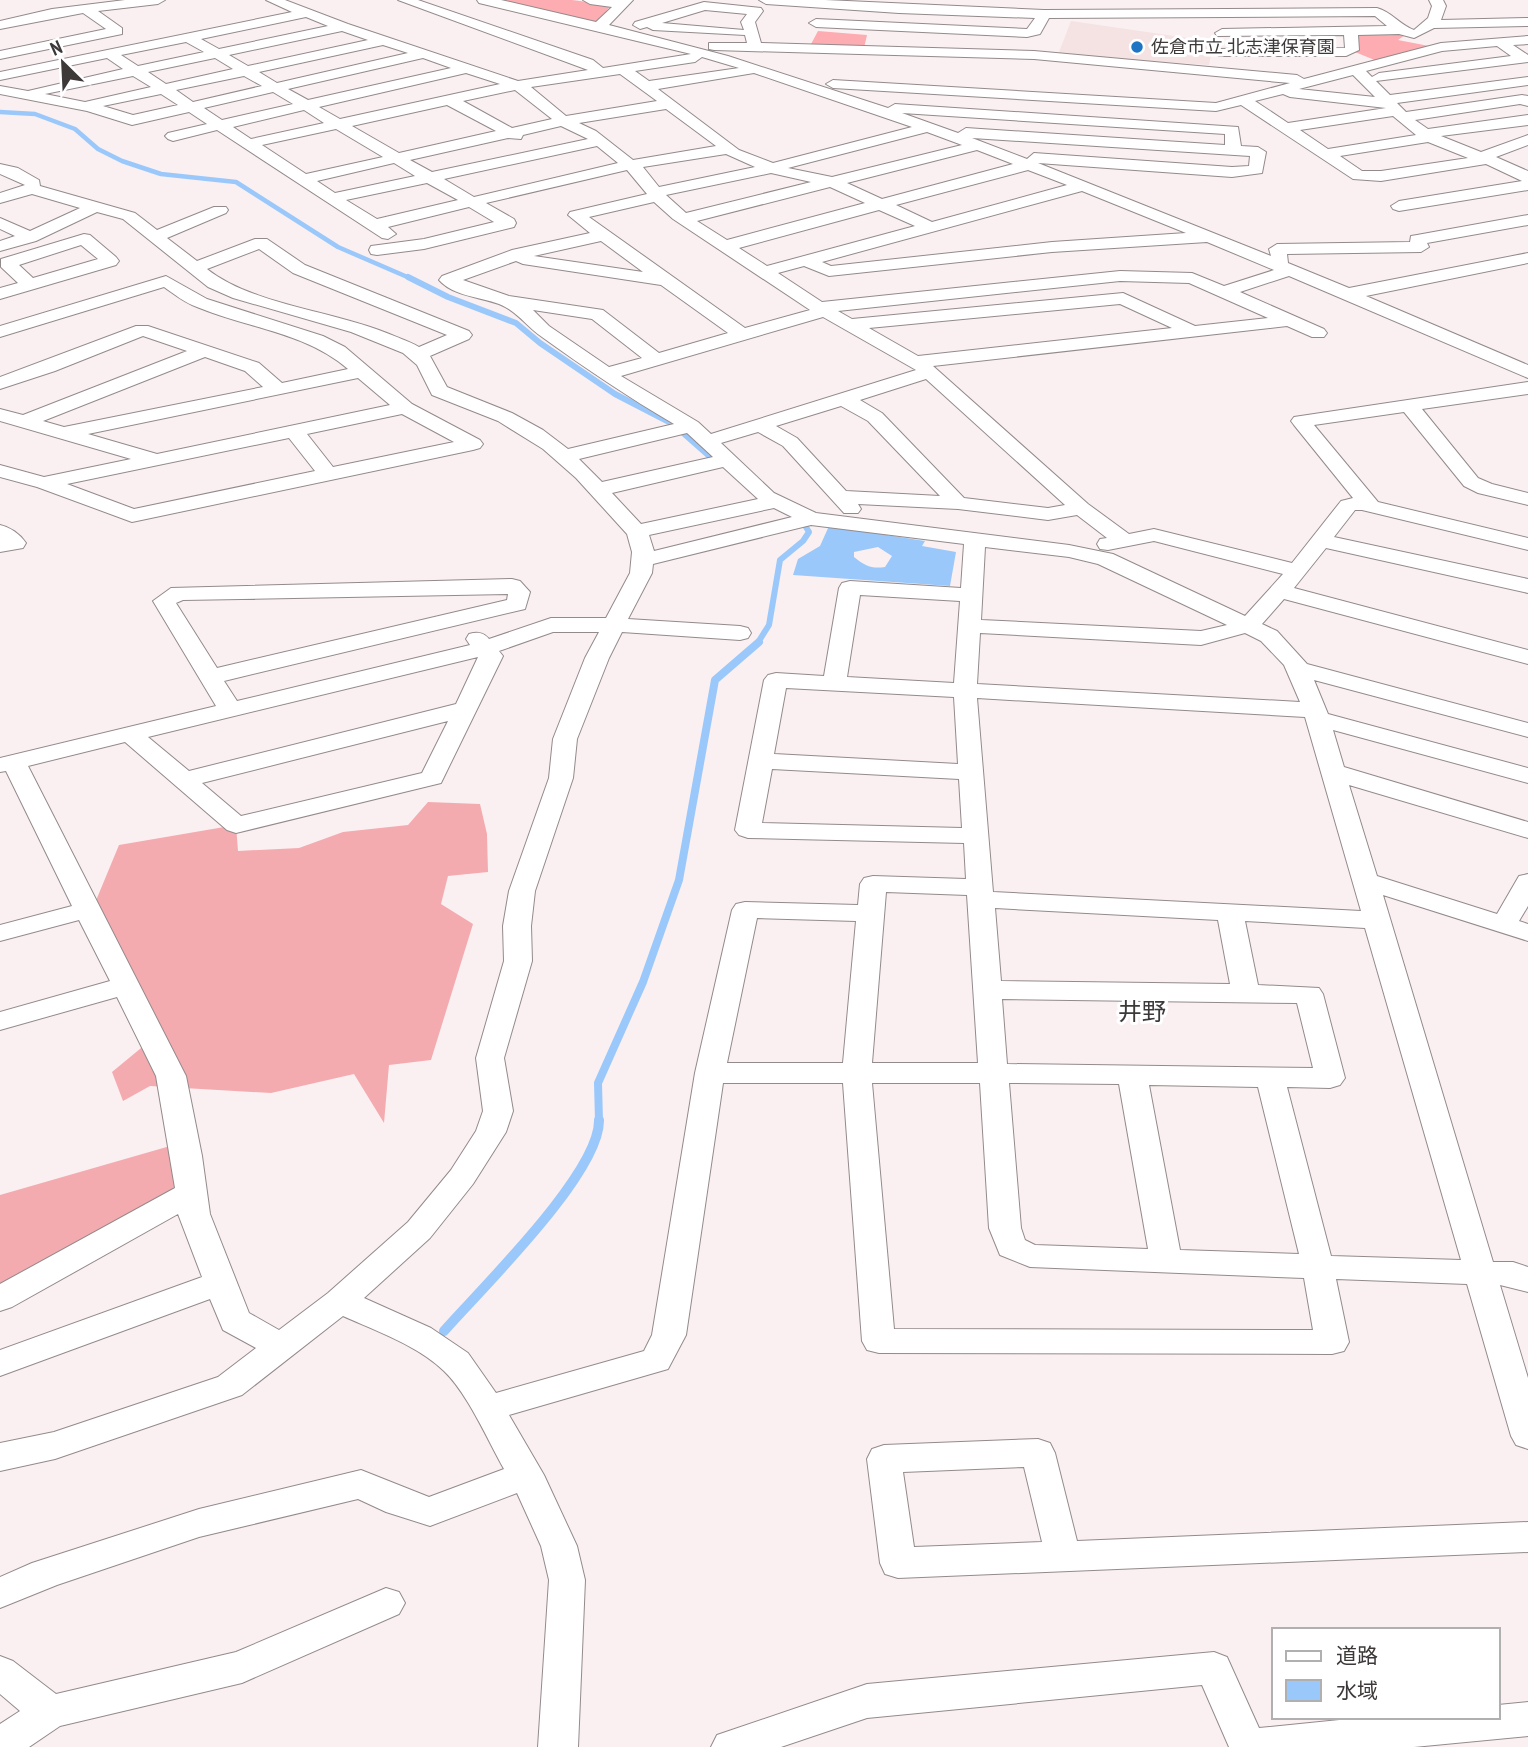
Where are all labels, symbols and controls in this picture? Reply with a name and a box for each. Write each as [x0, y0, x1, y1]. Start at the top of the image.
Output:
north arrow [28, 28, 98, 98]
text: N [47, 34, 66, 61]
place label: 佐倉市立 北志津保育園 [1151, 35, 1335, 58]
marker: 佐倉市立 北志津保育園 [1129, 39, 1145, 55]
district label: 井野 [1118, 996, 1166, 1027]
legend [1272, 1628, 1500, 1719]
text: 道路 [1336, 1642, 1378, 1669]
text: 水域 [1336, 1677, 1378, 1704]

